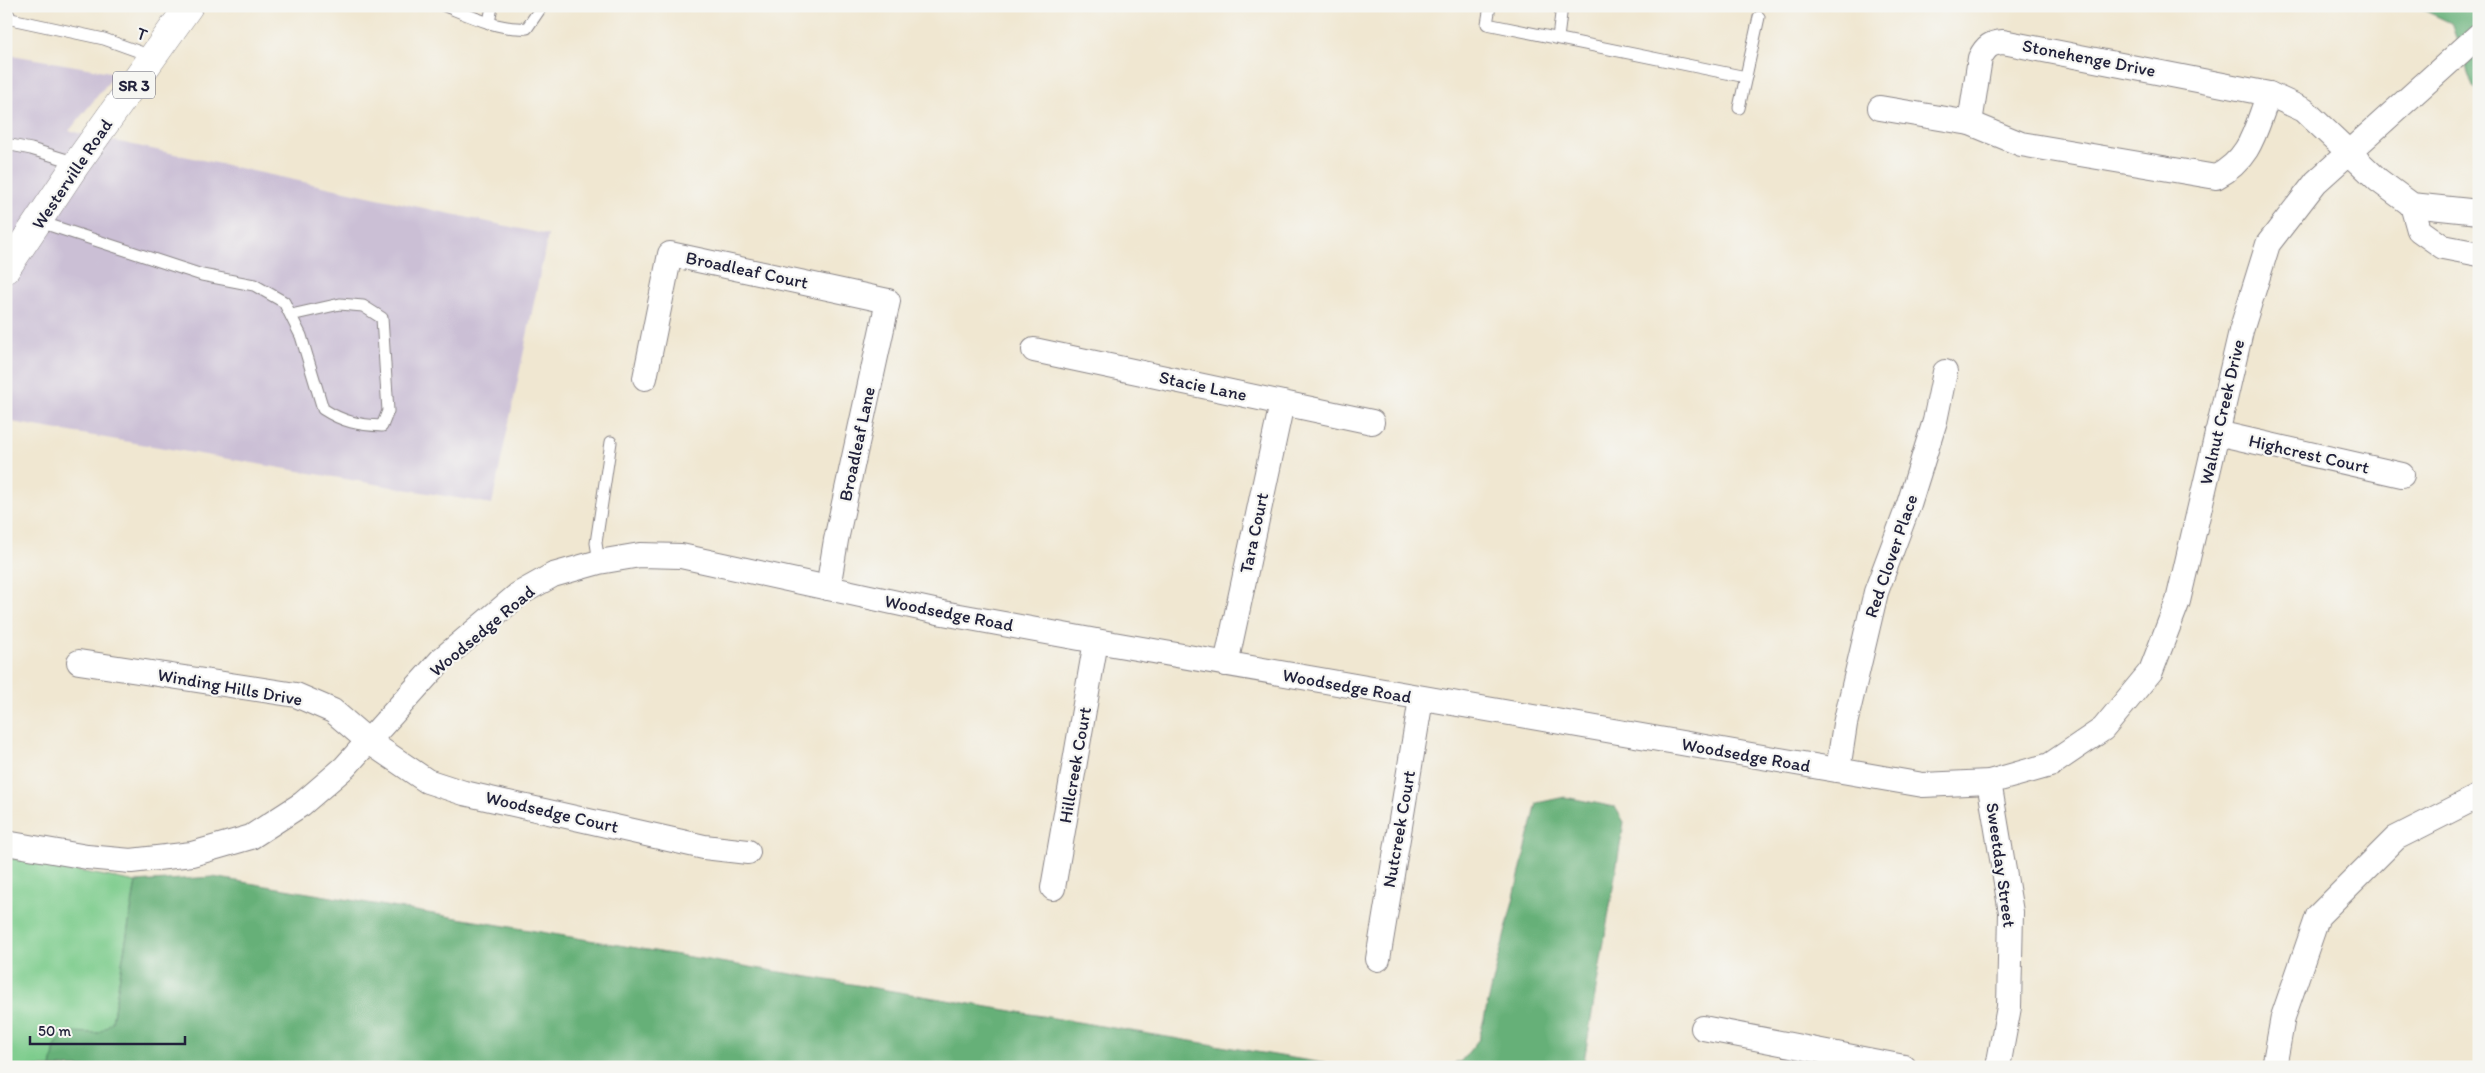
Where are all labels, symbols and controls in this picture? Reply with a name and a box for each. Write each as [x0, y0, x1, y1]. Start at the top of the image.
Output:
street label: T [133, 22, 151, 46]
street label: Stonehenge Drive [2021, 34, 2157, 82]
road number: SR 3 [113, 72, 155, 98]
street label: Westerville Road [27, 114, 117, 234]
street label: Broadleaf Court [684, 246, 810, 294]
street label: Walnut Creek Drive [2195, 337, 2249, 487]
street label: Stacie Lane [1157, 366, 1249, 406]
street label: Broadleaf Lane [834, 385, 880, 503]
street label: Highcrest Court [2247, 429, 2372, 479]
street label: Tara Court [1235, 490, 1273, 575]
street label: Red Clover Place [1860, 491, 1922, 621]
street label: Woodsedge Road [425, 580, 539, 681]
street label: Woodsedge Road [883, 590, 1015, 636]
street label: Winding Hills Drive [156, 663, 304, 711]
street label: Woodsedge Road [1281, 664, 1413, 708]
street label: Hillcreek Court [1054, 705, 1096, 825]
street label: Woodsedge Road [1680, 733, 1812, 777]
street label: Nutcreek Court [1378, 768, 1420, 889]
street label: Woodsedge Court [483, 786, 621, 838]
street label: Sweetday Street [1981, 801, 2021, 929]
scale bar [30, 1013, 185, 1045]
text: 50 m [38, 1022, 71, 1040]

